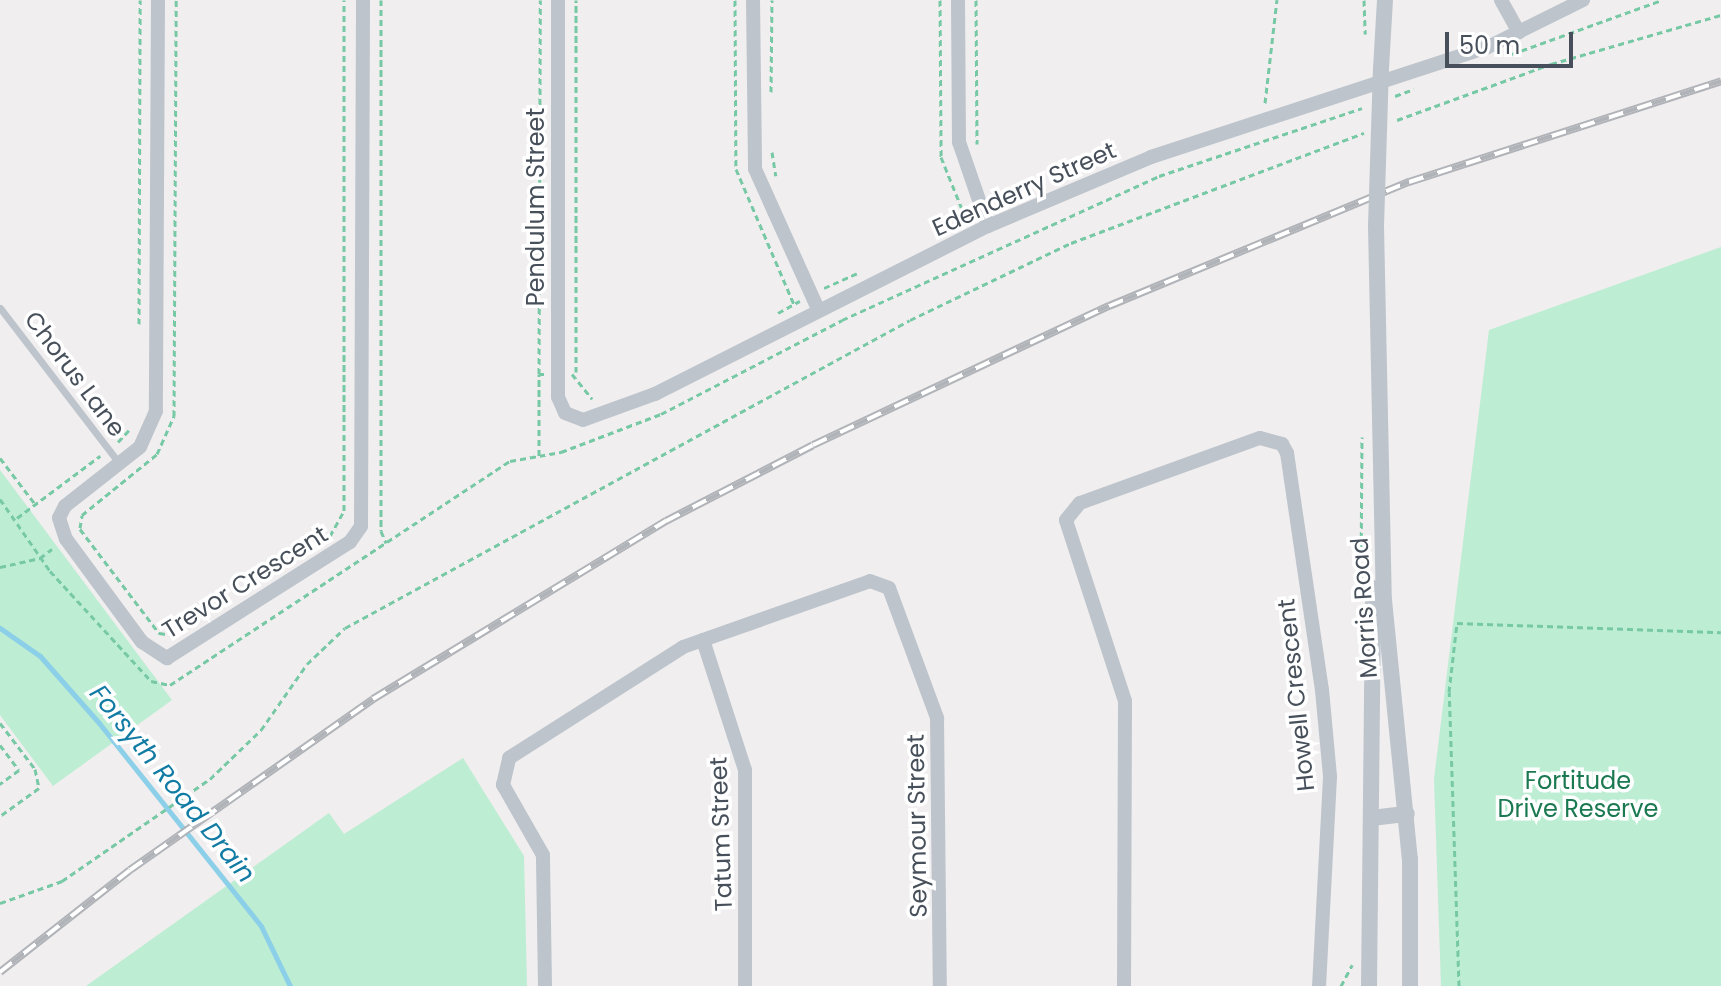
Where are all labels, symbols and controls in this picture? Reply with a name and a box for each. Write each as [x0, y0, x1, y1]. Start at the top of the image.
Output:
scale bar [1449, 16, 1577, 66]
text: 50 m [1459, 29, 1520, 62]
street label: Pendulum Street [522, 108, 550, 306]
street label: Edenderry Street [928, 136, 1120, 242]
street label: Chorus Lane [19, 306, 131, 442]
street label: Trevor Crescent [157, 520, 333, 644]
street label: Morris Road [1345, 537, 1383, 679]
street label: Howell Crescent [1272, 597, 1320, 793]
water label: Forsyth Road Drain [83, 679, 261, 889]
street label: Seymour Street [901, 734, 933, 918]
street label: Tatum Street [704, 756, 738, 912]
park label: Fortitude Drive Reserve [1498, 767, 1658, 823]

